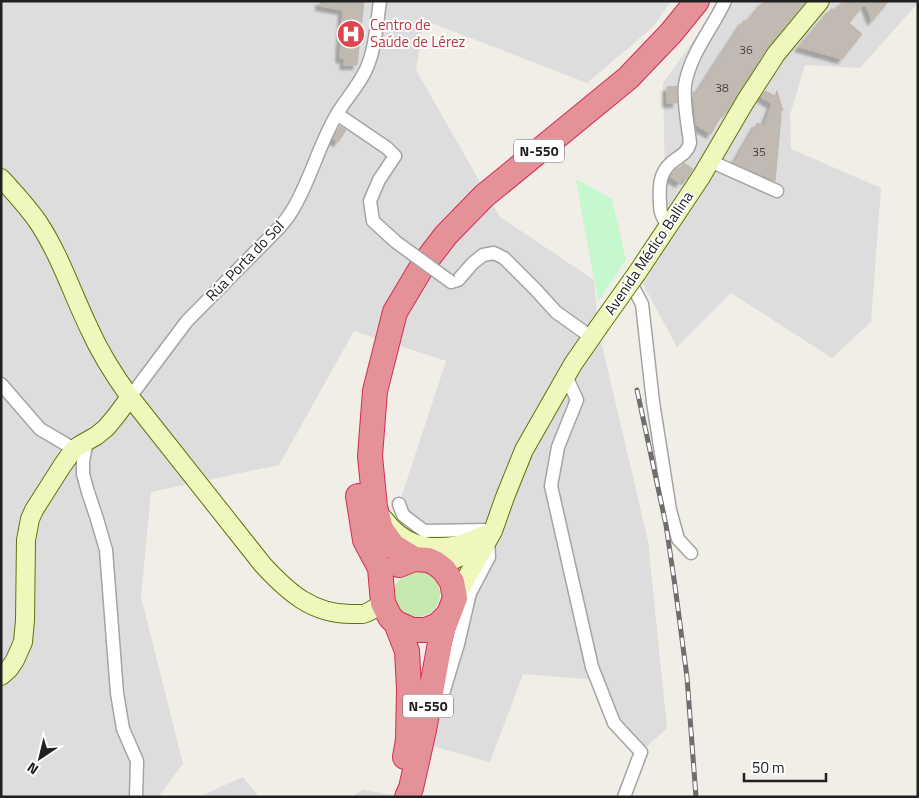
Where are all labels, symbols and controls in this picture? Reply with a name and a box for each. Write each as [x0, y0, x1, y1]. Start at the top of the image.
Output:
place label: Centro de Saúde de Lérez [370, 13, 466, 53]
hospital icon: Centro de Saúde de Lérez [336, 19, 366, 49]
house number: 36 [739, 40, 753, 59]
house number: 38 [715, 78, 729, 97]
road number: N-550 [514, 140, 564, 162]
house number: 35 [752, 142, 766, 161]
street label: Avenida Médico Ballina [599, 186, 699, 319]
street label: Rúa Porta do Sol [200, 215, 289, 306]
road number: N-550 [403, 694, 453, 718]
north arrow [15, 733, 65, 783]
scale bar [744, 750, 826, 782]
text: 50 m [752, 756, 785, 779]
text: N [22, 758, 42, 780]

